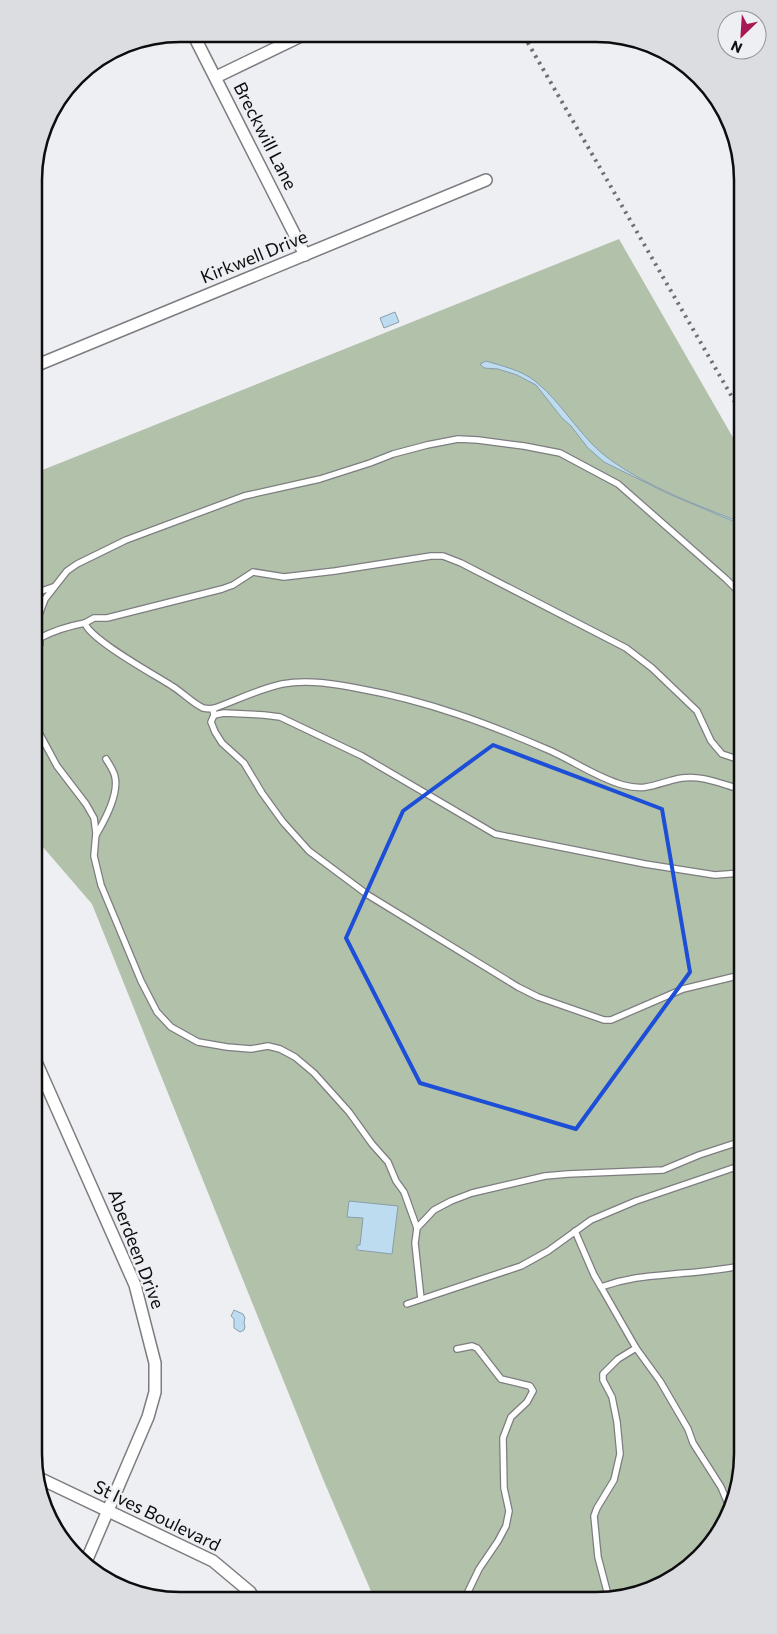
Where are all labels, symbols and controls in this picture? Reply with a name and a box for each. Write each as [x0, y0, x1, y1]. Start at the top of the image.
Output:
north arrow [717, 10, 767, 60]
text: N [728, 37, 745, 57]
street label: Breckwill Lane [229, 78, 302, 193]
street label: Kirkwell Drive [197, 225, 310, 287]
street label: Aberdeen Drive [104, 1186, 170, 1311]
street label: St Ives Boulevard [90, 1475, 224, 1555]

